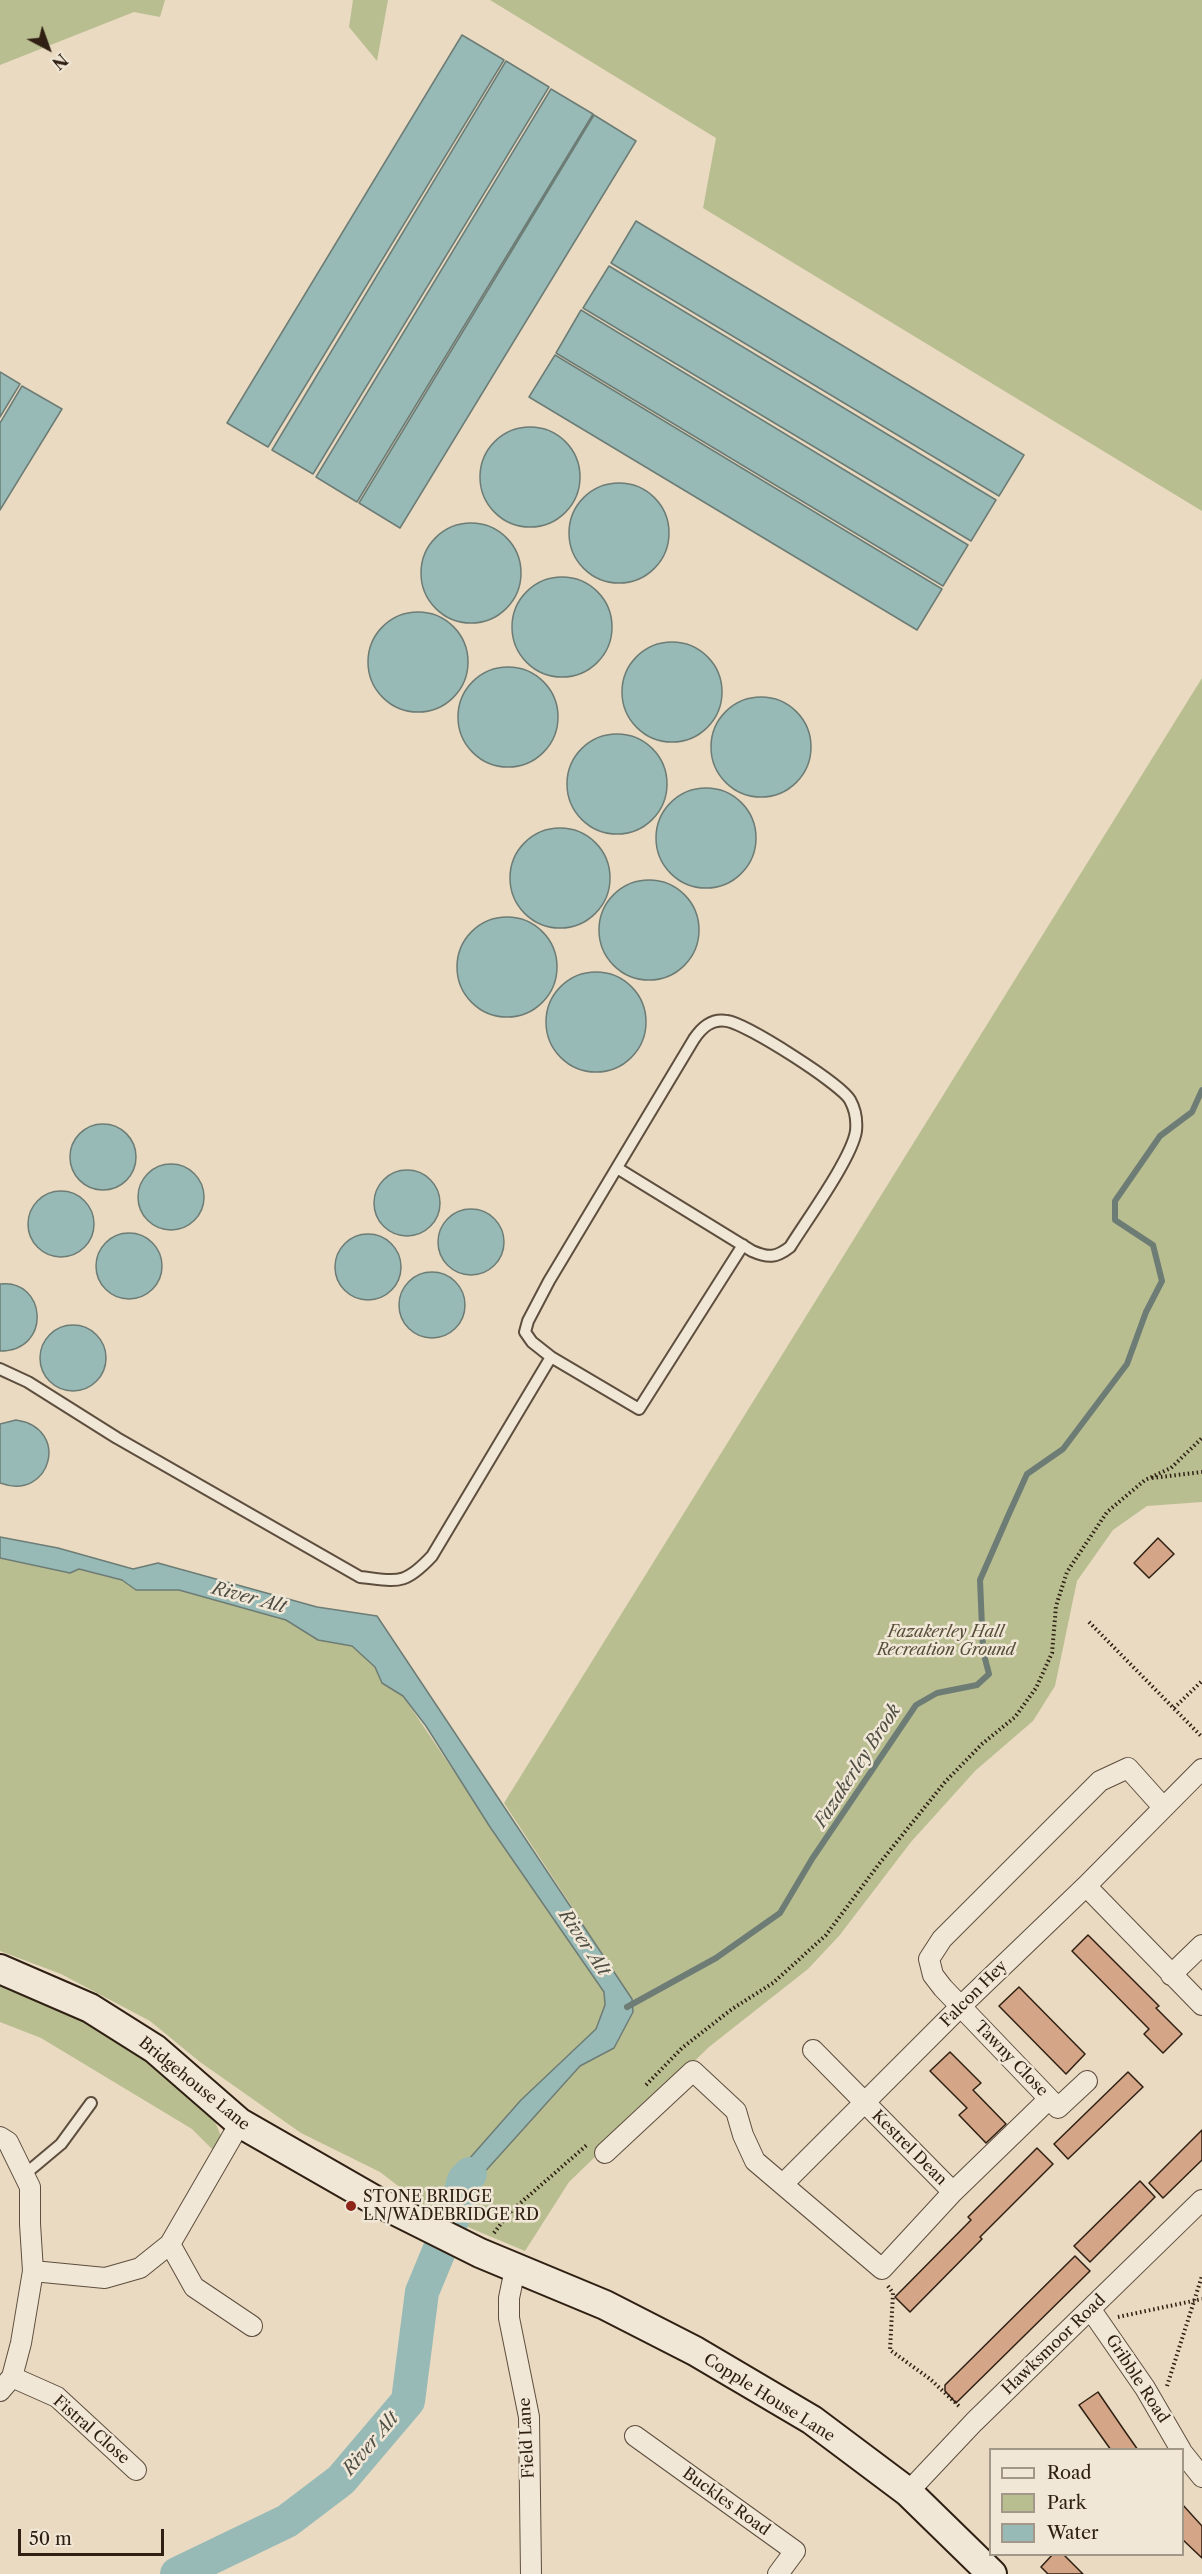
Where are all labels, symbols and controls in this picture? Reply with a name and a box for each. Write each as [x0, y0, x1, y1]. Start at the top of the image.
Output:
north arrow [18, 18, 78, 78]
text: N [48, 49, 72, 74]
water label: River Alt [210, 1578, 288, 1618]
park label: Fazakerley Hall Recreation Ground [877, 1622, 1015, 1660]
water label: Fazakerley Brook [810, 1700, 906, 1832]
water label: River Alt [554, 1906, 614, 1980]
street label: Falcon Hey [937, 1957, 1011, 2031]
street label: Tawny Close [970, 2017, 1052, 2101]
street label: Bridgehouse Lane [135, 2033, 253, 2135]
street label: Kestrel Dean [867, 2106, 951, 2190]
place label: STONE BRIDGE LN/WADEBRIDGE RD [363, 2187, 539, 2225]
marker: STONE BRIDGE LN/WADEBRIDGE RD [344, 2199, 358, 2213]
street label: Hawksmoor Road [998, 2291, 1110, 2399]
street label: Gribble Road [1101, 2331, 1173, 2427]
street label: Copple House Lane [700, 2350, 838, 2446]
street label: Fistral Close [49, 2392, 133, 2468]
street label: Field Lane [515, 2397, 539, 2479]
water label: River Alt [338, 2408, 404, 2480]
legend [989, 2448, 1184, 2556]
text: Road [1047, 2462, 1092, 2484]
street label: Buckles Road [679, 2464, 773, 2540]
text: Park [1047, 2492, 1086, 2514]
scale bar [21, 2517, 166, 2555]
text: Water [1047, 2522, 1099, 2544]
text: 50 m [29, 2528, 72, 2550]

